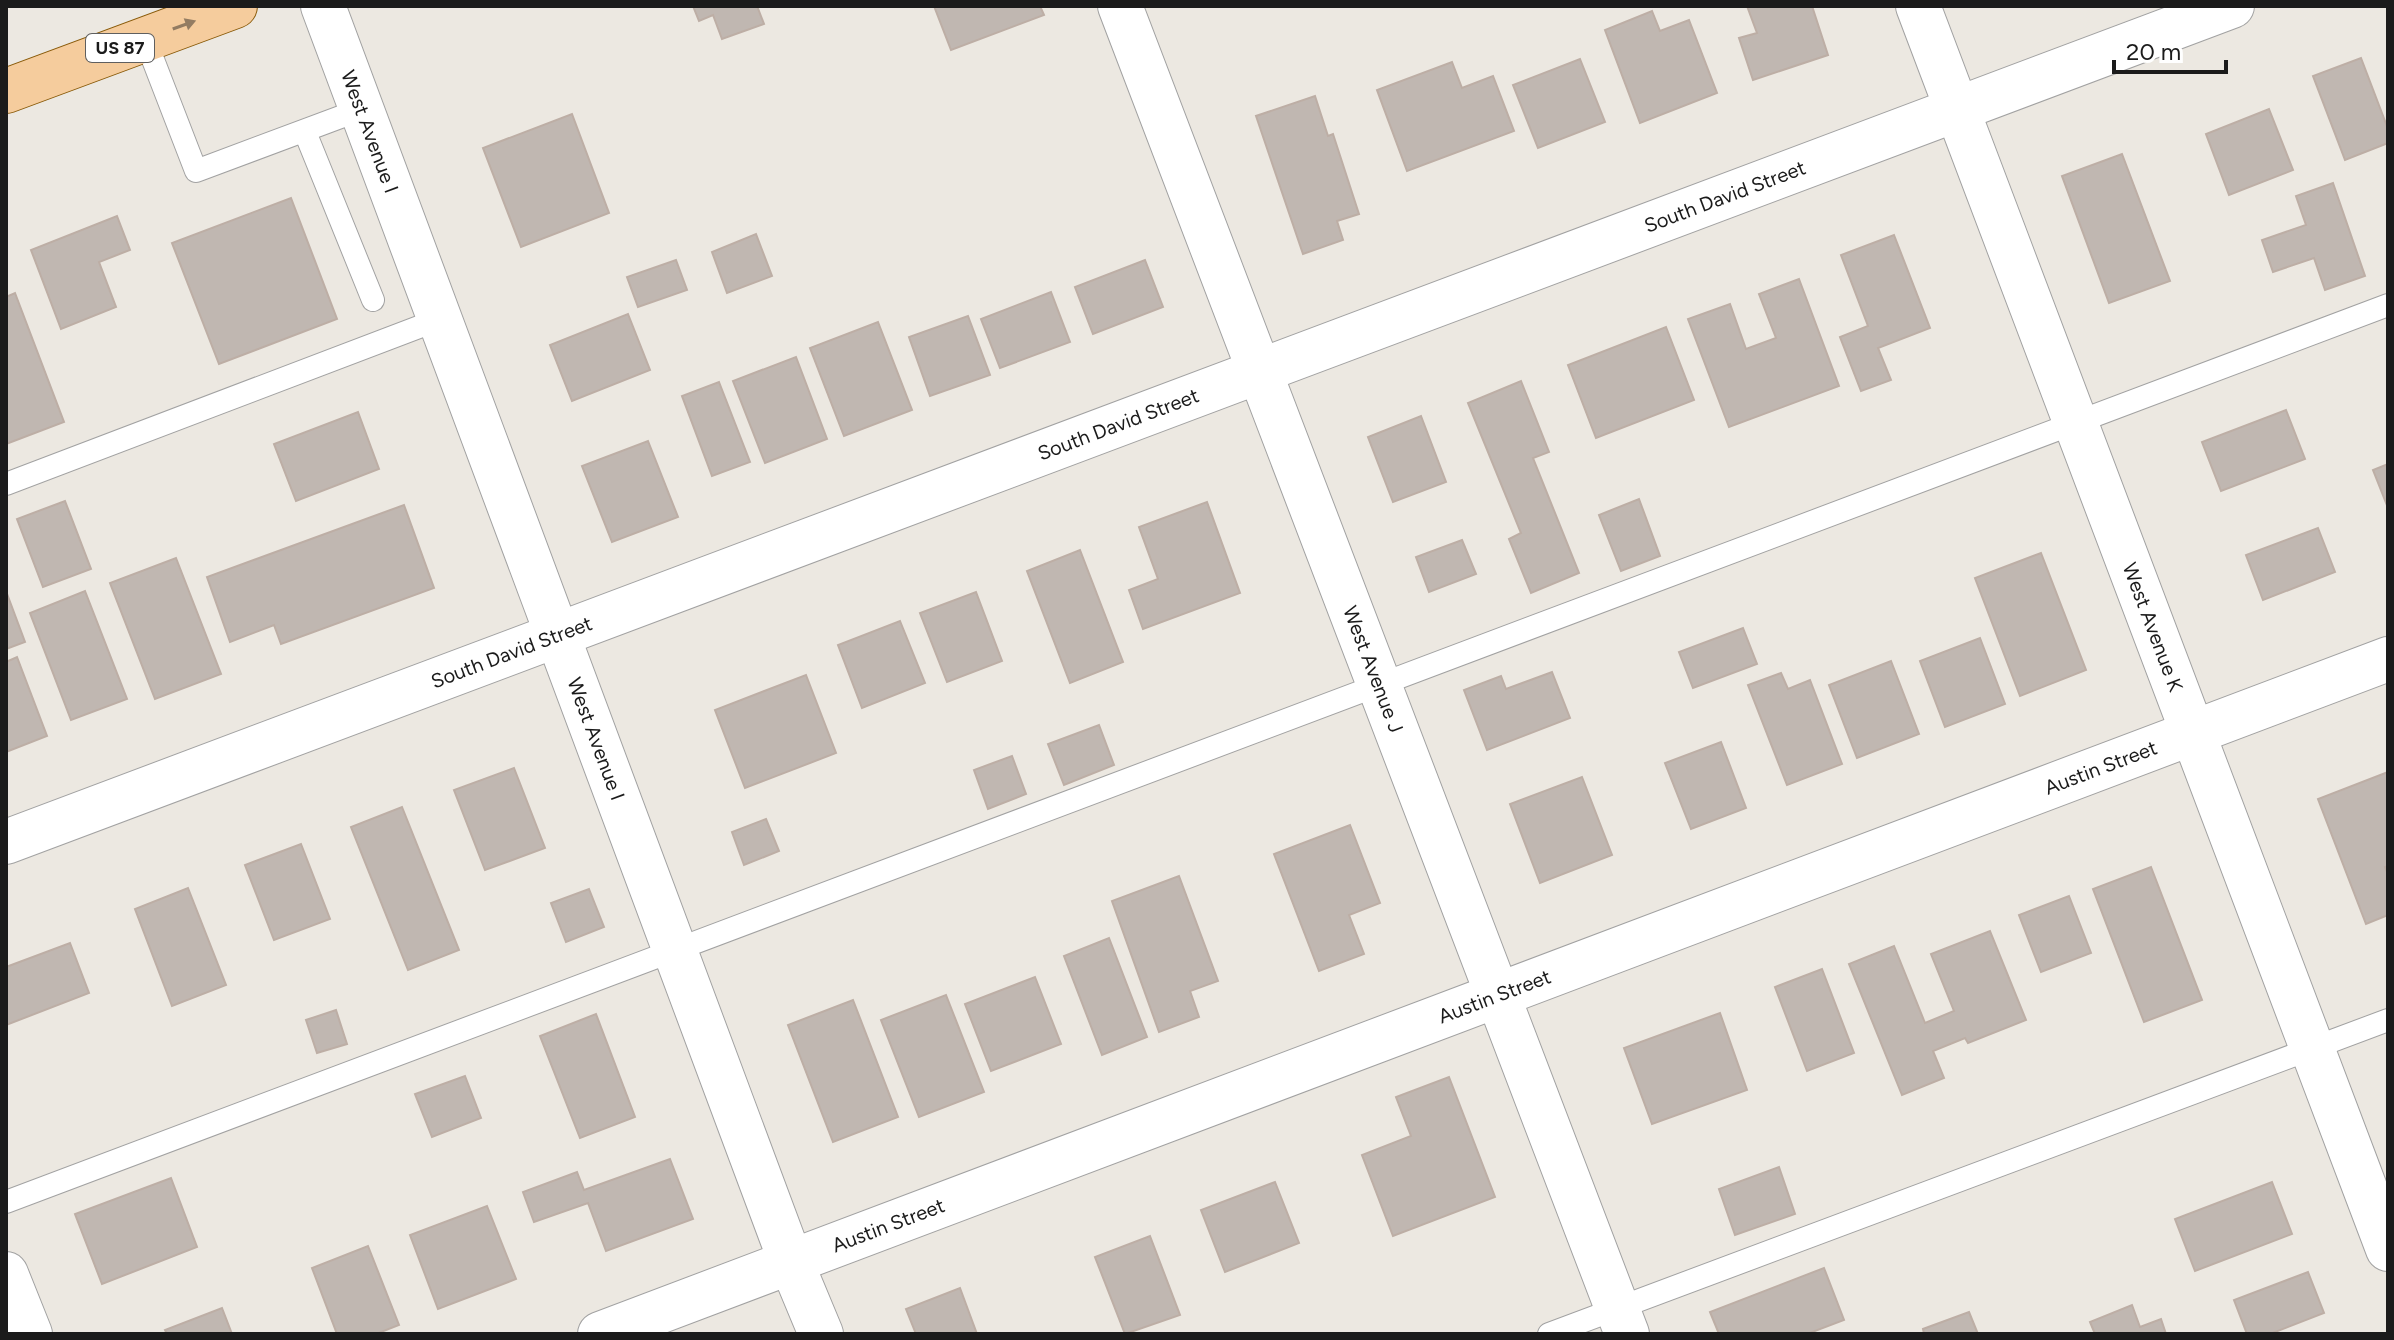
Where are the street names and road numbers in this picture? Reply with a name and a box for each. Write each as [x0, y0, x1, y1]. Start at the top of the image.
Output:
road number: US 87 [86, 34, 154, 62]
street label: West Avenue I [336, 67, 404, 196]
street label: South David Street [1641, 155, 1809, 238]
street label: South David Street [1034, 383, 1202, 465]
street label: West Avenue K [2118, 559, 2188, 696]
street label: West Avenue J [1338, 602, 1408, 736]
street label: South David Street [428, 611, 595, 693]
street label: West Avenue I [562, 674, 630, 804]
street label: Austin Street [2041, 735, 2160, 800]
street label: Austin Street [1435, 964, 1554, 1028]
street label: Austin Street [829, 1193, 948, 1257]

